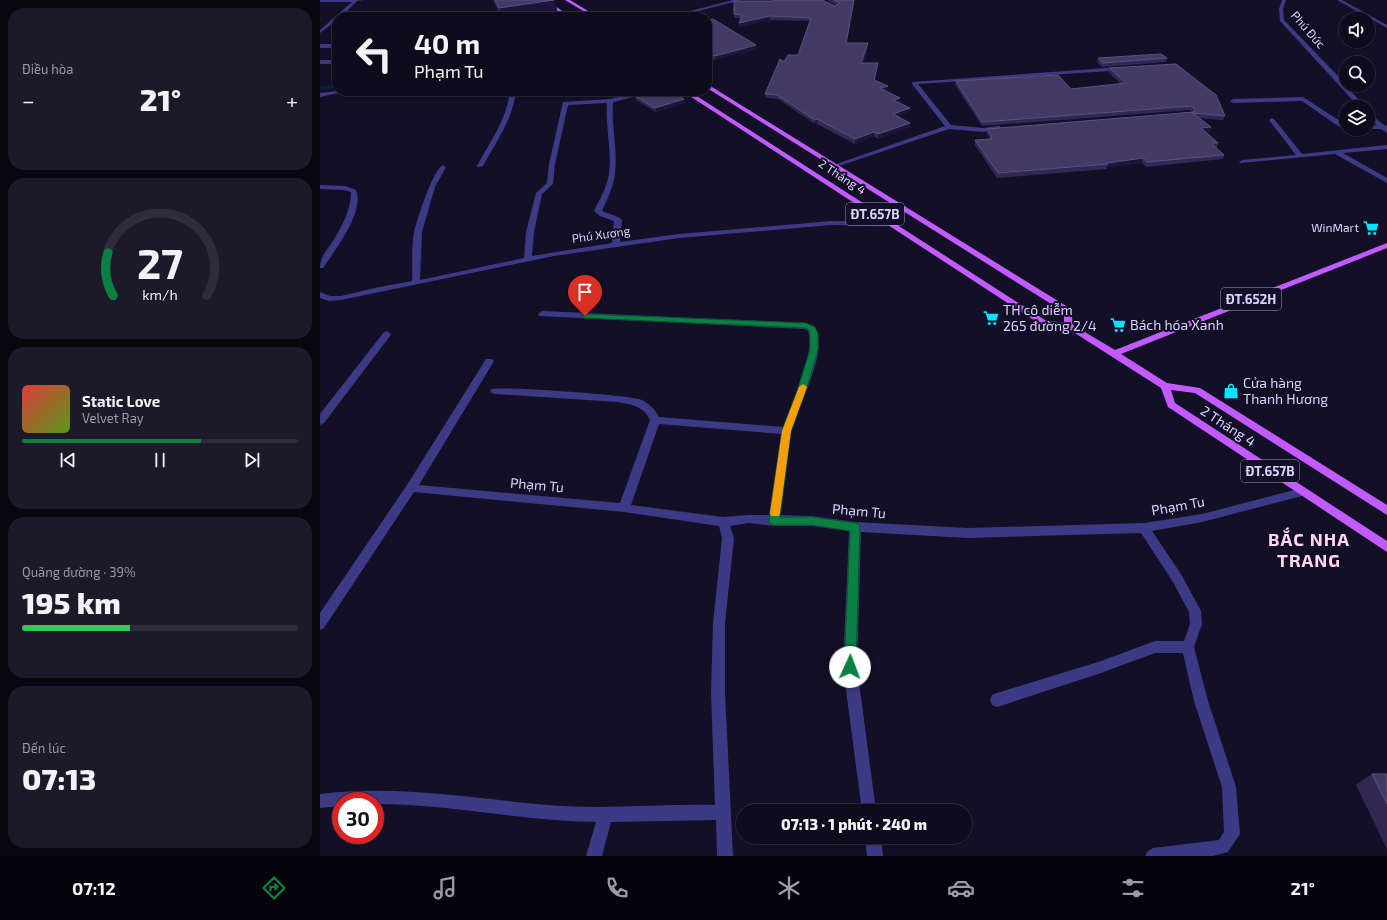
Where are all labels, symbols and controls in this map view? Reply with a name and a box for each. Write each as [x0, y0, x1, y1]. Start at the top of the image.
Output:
street label: Phú Đức [1289, 8, 1329, 51]
map controls [1339, 12, 1375, 136]
button: sound [1339, 12, 1375, 48]
text: 40 m [414, 26, 480, 60]
icon: left [348, 28, 400, 80]
button: search [1339, 56, 1375, 92]
text: Phạm Tu [414, 60, 483, 82]
text: Điều hòa [22, 61, 73, 77]
text: 21° [140, 81, 181, 117]
text: − [22, 87, 35, 113]
text: + [286, 87, 298, 113]
button: layers [1339, 100, 1375, 136]
street label: 2 Tháng 4 [816, 156, 869, 197]
road number: ĐT.657B [846, 203, 904, 225]
supermarket icon: WinMart [1362, 219, 1380, 237]
place label: WinMart [1311, 220, 1359, 234]
street label: Phú Xương [571, 223, 631, 245]
text: 27 [137, 237, 183, 287]
pin [568, 275, 602, 316]
icon: arrive [574, 281, 596, 303]
text: km/h [142, 286, 178, 303]
road number: ĐT.652H [1221, 288, 1281, 310]
place label: TH cô diễm 265 đường 2/4 [1003, 301, 1097, 334]
supermarket icon: TH cô diễm 265 đường 2/4 [982, 309, 1000, 327]
supermarket icon: Bách hóa Xanh [1109, 316, 1127, 334]
place label: Bách hóa Xanh [1130, 316, 1224, 333]
place label: Cửa hàng Thanh Hương [1243, 374, 1328, 407]
shop icon: Cửa hàng Thanh Hương [1222, 382, 1240, 400]
text: Static Love [82, 392, 160, 410]
street label: 2 Tháng 4 [1198, 401, 1259, 450]
text: Velvet Ray [82, 410, 144, 426]
icon: previous [57, 449, 79, 471]
icon: pause [149, 449, 171, 471]
icon: next [241, 449, 263, 471]
road number: ĐT.657B [1241, 460, 1299, 482]
street label: Phạm Tu [509, 474, 565, 495]
street label: Phạm Tu [1150, 492, 1206, 519]
street label: Phạm Tu [831, 500, 887, 521]
district label: BẮC NHA TRANG [1268, 527, 1350, 571]
text: Quãng đường · 39% [22, 564, 136, 580]
text: 195 km [22, 584, 121, 620]
position arrow [829, 646, 871, 688]
text: Đến lúc [22, 740, 66, 756]
text: 07:13 [22, 760, 96, 796]
speed limit sign: 30 [332, 792, 384, 844]
text: 07:13 · 1 phút · 240 m [781, 815, 927, 833]
icon: directions [260, 874, 288, 902]
icon: music [431, 874, 459, 902]
icon: phone [603, 874, 631, 902]
icon: climate [775, 874, 803, 902]
icon: car [947, 874, 975, 902]
icon: filters [1119, 874, 1147, 902]
text: 07:12 [72, 877, 116, 899]
text: 21° [1291, 877, 1315, 899]

